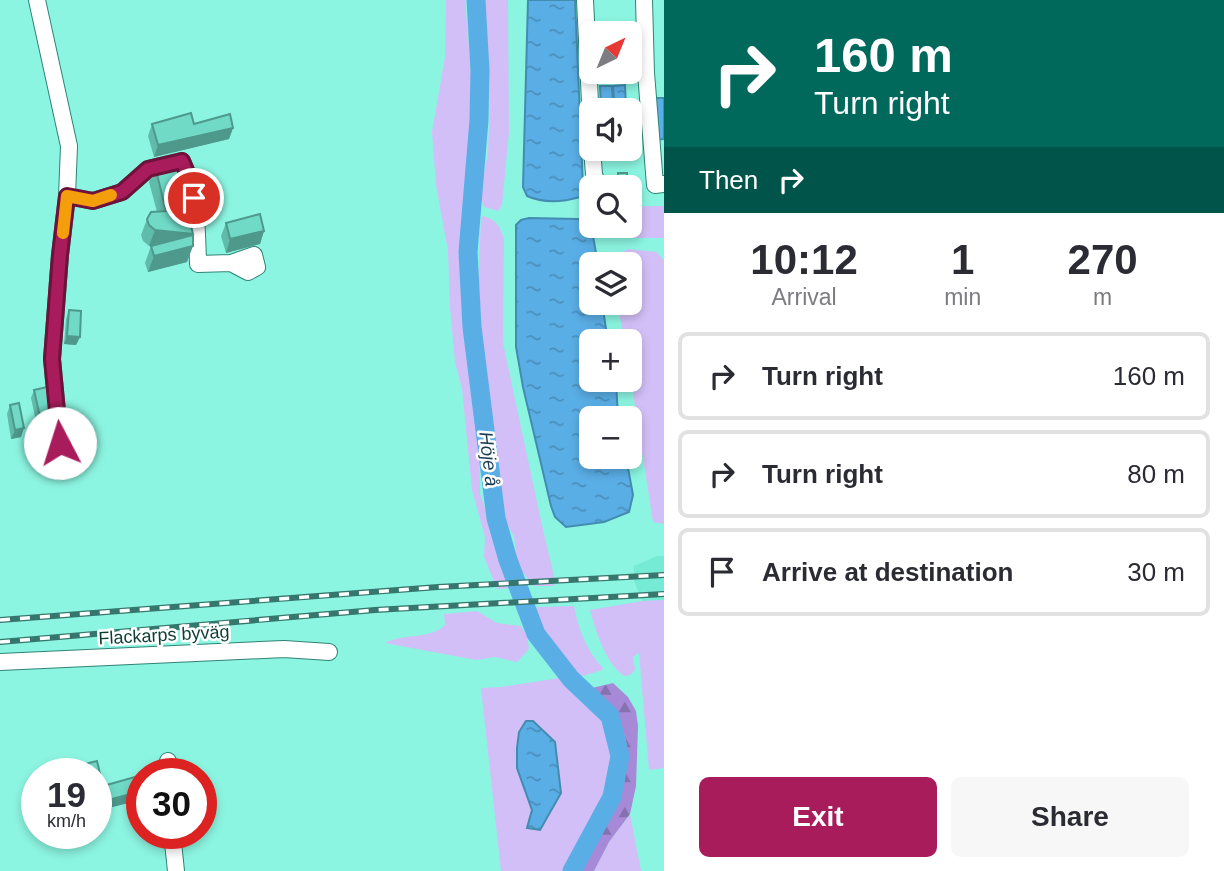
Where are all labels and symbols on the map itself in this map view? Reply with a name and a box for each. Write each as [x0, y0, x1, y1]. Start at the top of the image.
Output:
north arrow [579, 21, 642, 84]
pin [164, 168, 224, 228]
position arrow [23, 406, 97, 480]
water label: Höje å [475, 430, 503, 488]
street label: Flackarps byväg [98, 622, 230, 648]
speed limit sign: 30 [126, 758, 217, 849]

